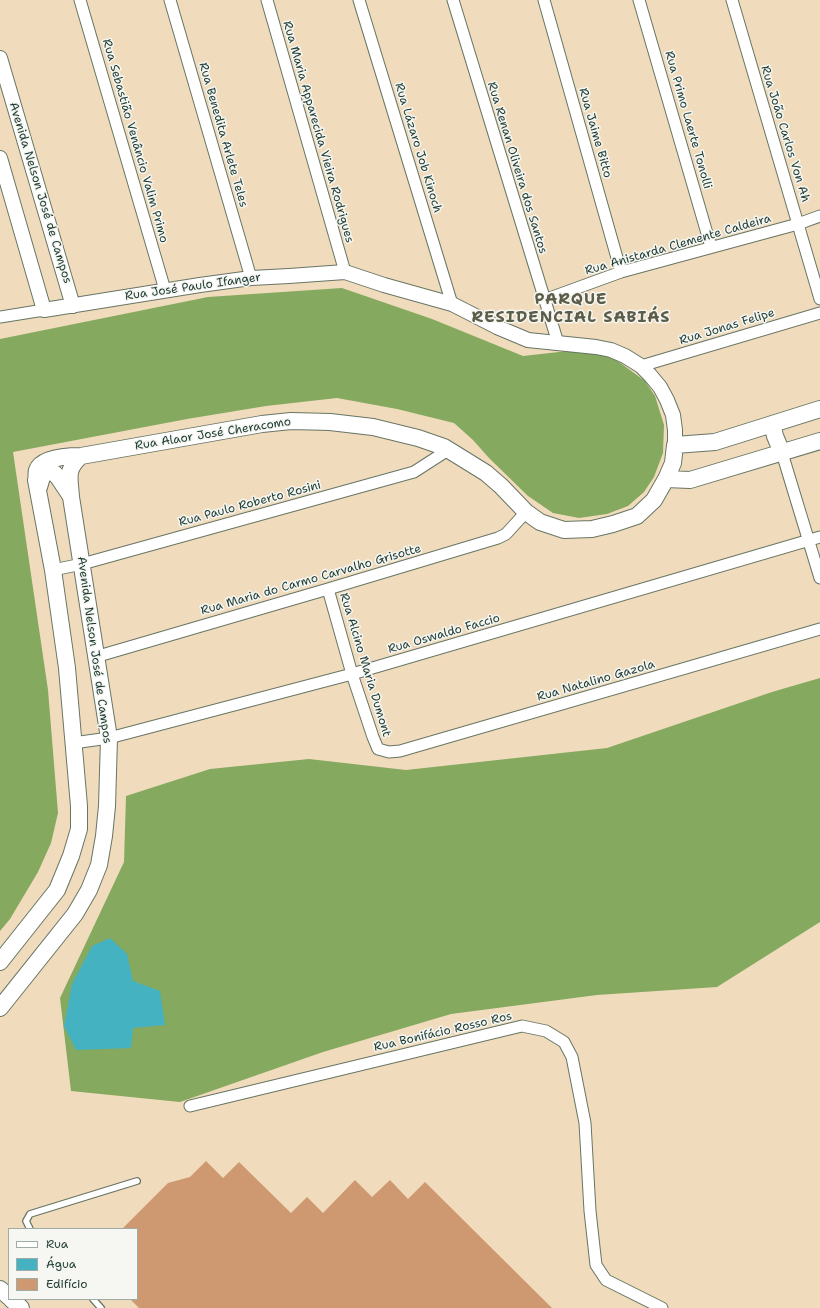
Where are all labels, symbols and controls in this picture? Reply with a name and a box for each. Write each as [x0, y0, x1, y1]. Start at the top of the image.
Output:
street label: Rua Maria Apparecida Vieira Rodrigues [279, 20, 357, 244]
street label: Rua Sebastião Venâncio Valim Primo [99, 37, 171, 245]
street label: Rua Primo Laerte Tonolli [661, 49, 715, 191]
street label: Rua Benedita Arlete Teles [195, 61, 251, 209]
street label: Rua João Carlos Von Ah [757, 64, 813, 204]
street label: Rua Renan Oliveira dos Santos [484, 80, 550, 256]
street label: Rua Lázaro Job Kinoch [391, 81, 445, 215]
street label: Rua Jaime Bitto [575, 86, 615, 180]
street label: Avenida Nelson José de Campos [5, 101, 75, 285]
street label: Rua Anistarda Clemente Caldeira [583, 211, 773, 279]
street label: Rua José Paulo Ifanger [124, 270, 262, 304]
district label: PARQUE RESIDENCIAL SABIÁS [472, 290, 670, 328]
street label: Rua Jonas Felipe [678, 306, 776, 348]
street label: Rua Alaor José Cheracomo [134, 415, 292, 453]
street label: Rua Paulo Roberto Rosini [177, 478, 323, 530]
street label: Rua Maria do Carmo Carvalho Grisotte [199, 542, 423, 618]
street label: Avenida Nelson José de Campos [74, 555, 114, 745]
street label: Rua Alcino Maria Dumont [336, 591, 394, 739]
street label: Rua Oswaldo Faccio [386, 611, 502, 657]
street label: Rua Natalino Gazola [535, 657, 657, 705]
street label: Rua Bonifácio Rosso Ros [373, 1009, 513, 1055]
legend [8, 1228, 138, 1300]
text: Rua [46, 1236, 68, 1252]
text: Água [46, 1256, 76, 1272]
text: Edifício [46, 1276, 87, 1292]

